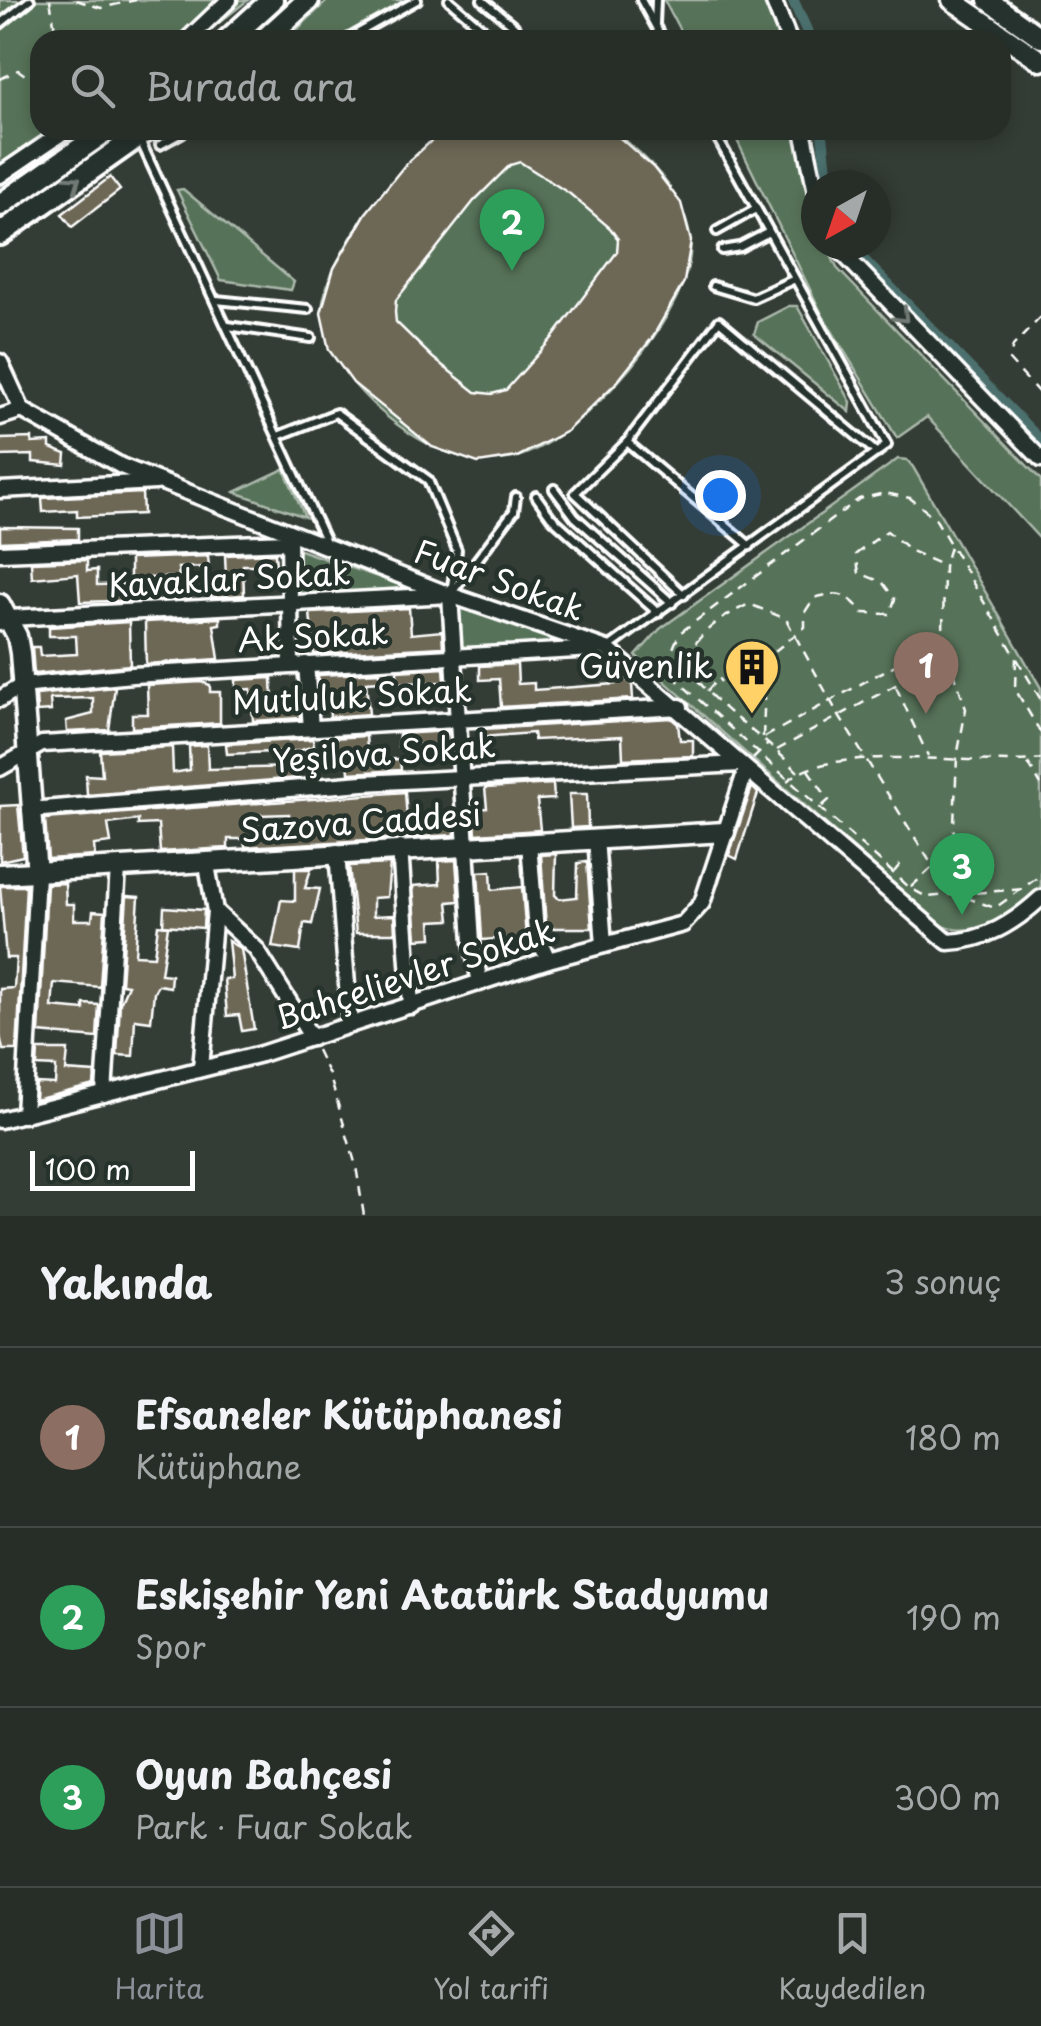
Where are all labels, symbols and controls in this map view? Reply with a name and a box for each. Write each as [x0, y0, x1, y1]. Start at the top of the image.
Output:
search box [30, 30, 1011, 140]
text: Burada ara [145, 57, 356, 114]
icon: search [65, 58, 120, 113]
north arrow [801, 170, 891, 260]
one-way arrow [62, 176, 81, 194]
pin: 2 [480, 188, 544, 271]
one-way arrow [890, 304, 908, 323]
your location [695, 470, 746, 521]
street label: Fuar Sokak [408, 526, 591, 632]
street label: Kavaklar Sokak [106, 548, 351, 608]
street label: Ak Sokak [236, 607, 390, 663]
pin: 1 [894, 632, 958, 714]
building icon: Güvenlik [722, 637, 782, 716]
place label: Güvenlik [579, 641, 713, 689]
street label: Mutluluk Sokak [231, 665, 473, 725]
street label: Yeşilova Sokak [271, 720, 497, 784]
street label: Sazova Caddesi [239, 789, 483, 853]
pin: 3 [930, 832, 994, 915]
street label: Bahçelievler Sokak [268, 905, 560, 1041]
scale bar [30, 1146, 195, 1190]
text: 100 m [45, 1147, 131, 1190]
text: Yakında [40, 1250, 213, 1313]
text: 3 sonuç [884, 1257, 1001, 1305]
text: Efsaneler Kütüphanesi [135, 1385, 562, 1442]
text: 1 [65, 1413, 80, 1461]
text: 180 m [905, 1413, 1001, 1461]
text: Kütüphane [135, 1442, 302, 1490]
text: Eskişehir Yeni Atatürk Stadyumu [135, 1565, 770, 1622]
text: 2 [61, 1593, 84, 1641]
text: 190 m [906, 1593, 1001, 1641]
text: Spor [135, 1622, 205, 1670]
text: Oyun Bahçesi [135, 1745, 392, 1802]
text: 3 [62, 1773, 83, 1821]
text: 300 m [893, 1773, 1001, 1821]
text: Park · Fuar Sokak [135, 1802, 412, 1850]
tab: Harita [115, 1906, 204, 2009]
tab: Yol tarifi [433, 1906, 549, 2009]
tab: Kaydedilen [778, 1906, 926, 2009]

